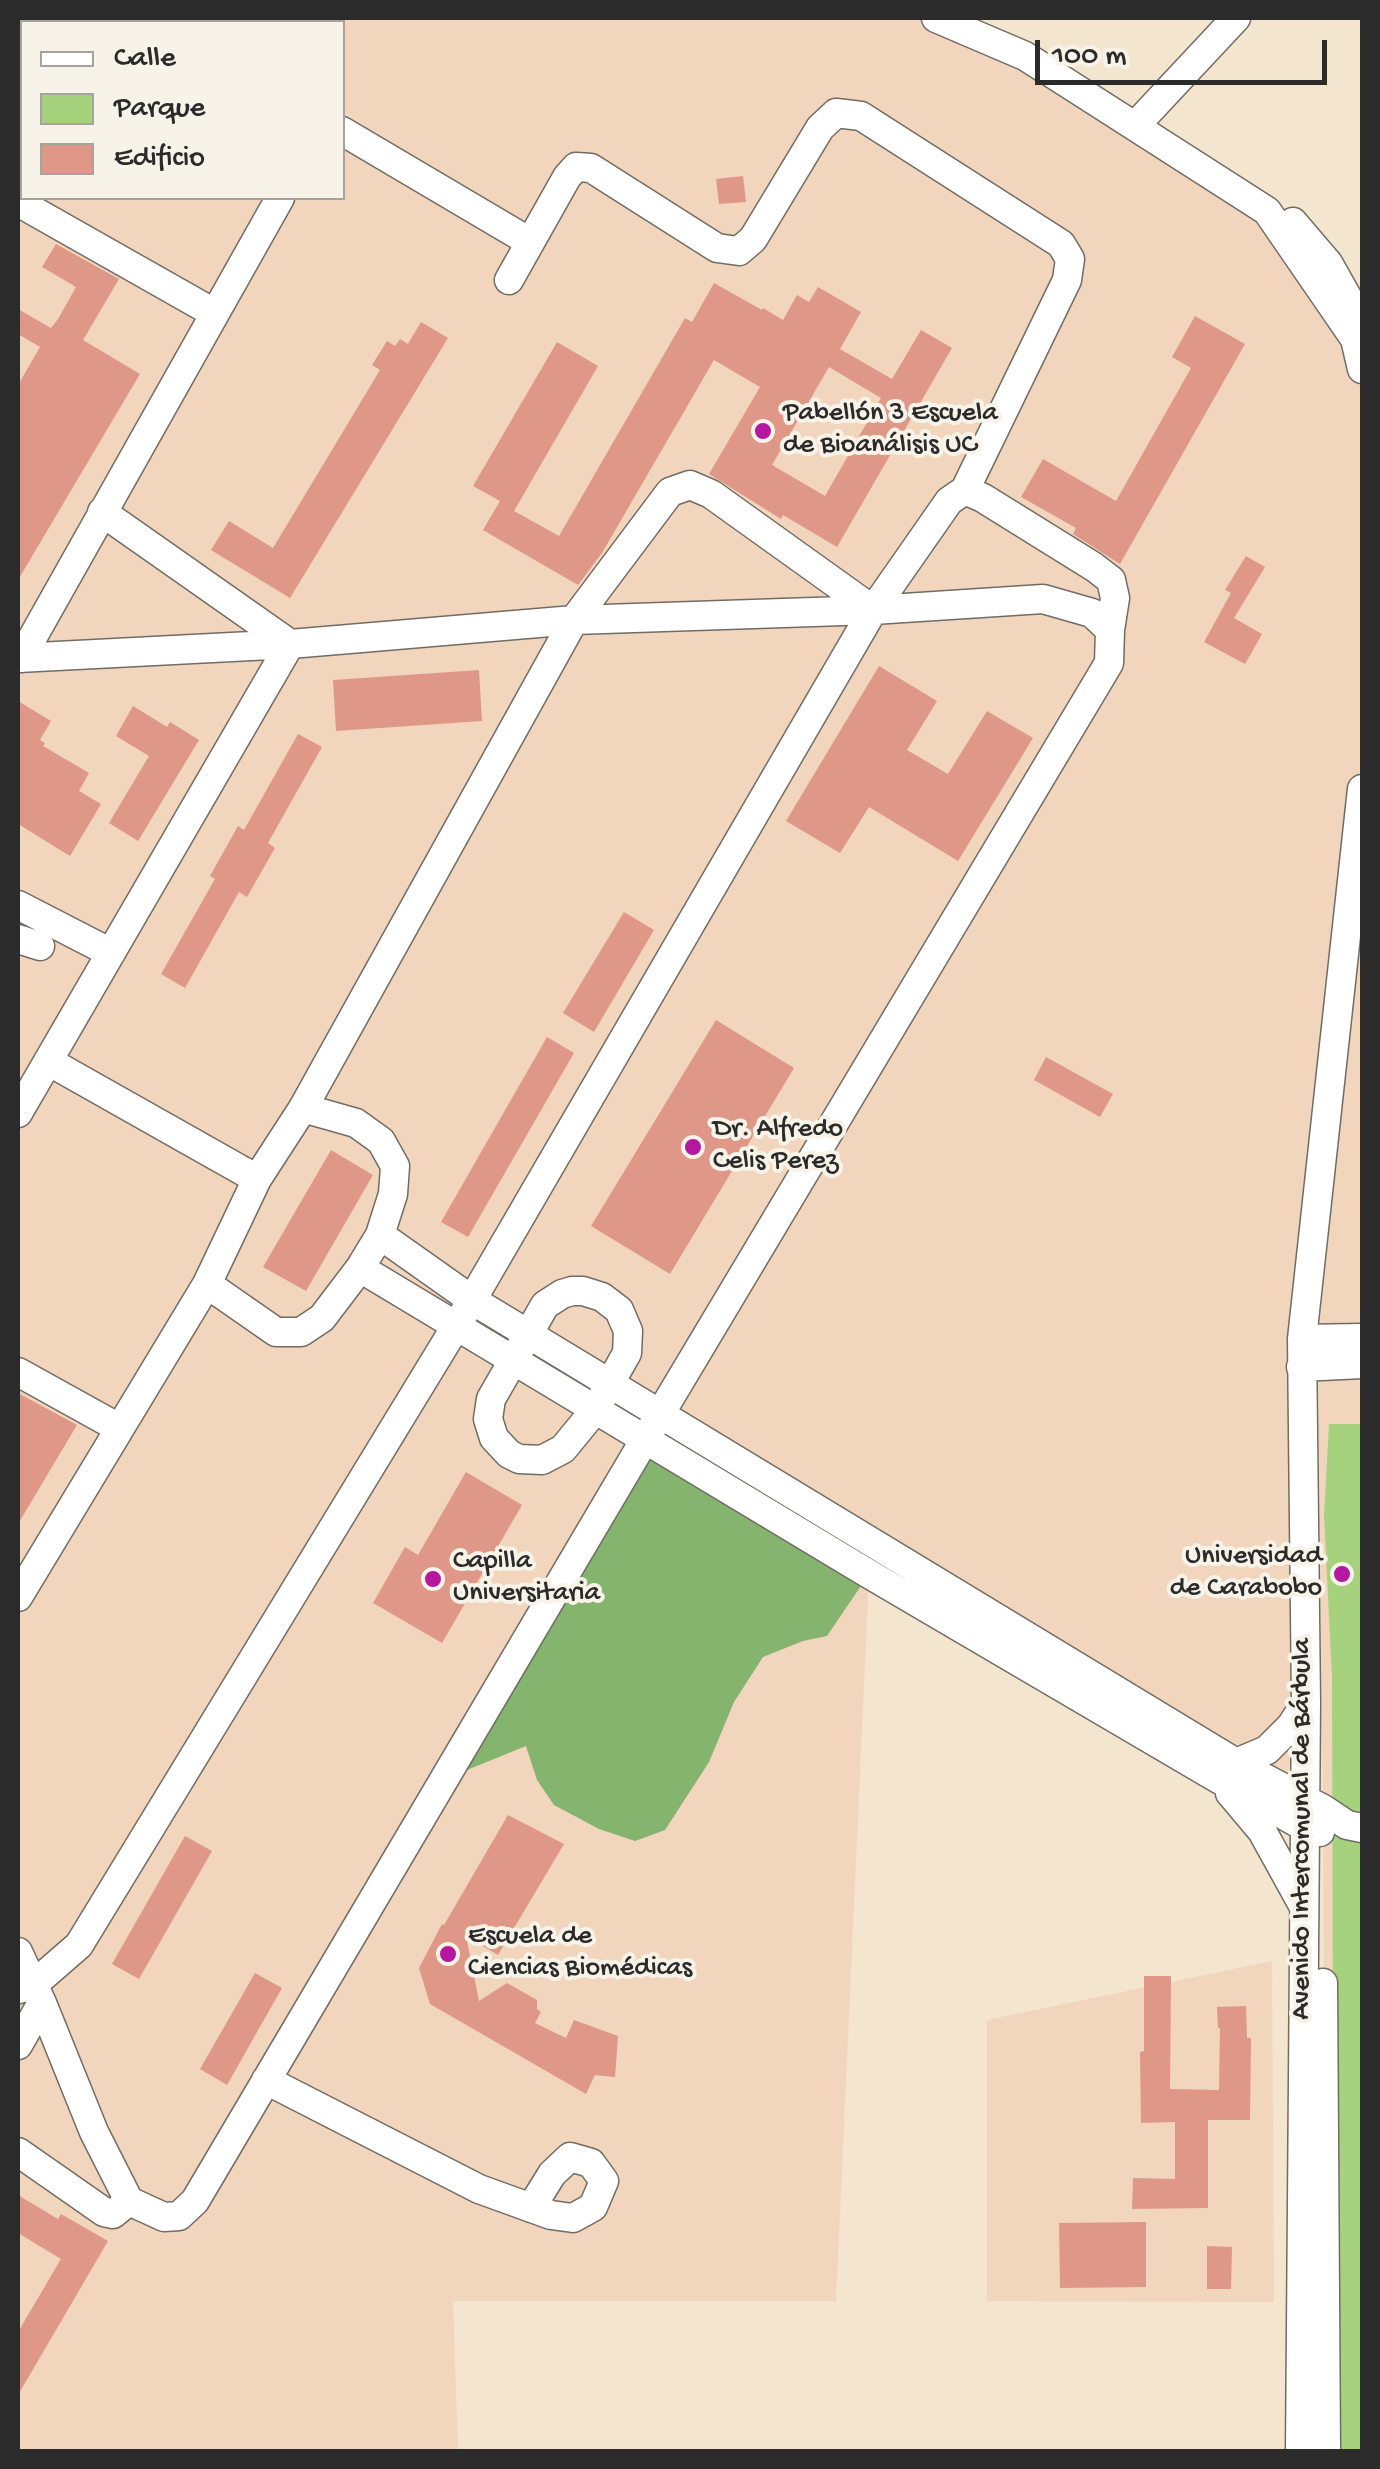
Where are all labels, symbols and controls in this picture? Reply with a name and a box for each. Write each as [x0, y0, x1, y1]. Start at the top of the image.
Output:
legend [20, 20, 345, 200]
scale bar [1040, 20, 1332, 82]
text: 100 m [1052, 40, 1127, 75]
text: Calle [114, 42, 176, 77]
text: Parque [114, 92, 205, 127]
text: Edificio [114, 142, 205, 177]
place label: Pabellón 3 Escuela de Bioanálisis UC [783, 398, 998, 464]
marker: Pabellón 3 Escuela de Bioanálisis UC [752, 420, 774, 442]
place label: Dr. Alfredo Celis Perez [713, 1114, 843, 1180]
marker: Dr. Alfredo Celis Perez [682, 1136, 704, 1158]
place label: Universidad de Carabobo [1170, 1541, 1322, 1607]
place label: Capilla Universitaria [453, 1546, 600, 1612]
marker: Universidad de Carabobo [1331, 1563, 1353, 1585]
marker: Capilla Universitaria [422, 1568, 444, 1590]
street label: Avenido Intercomunal de Bárbula [1287, 1638, 1321, 2020]
place label: Escuela de Ciencias Biomédicas [468, 1921, 692, 1987]
marker: Escuela de Ciencias Biomédicas [437, 1943, 459, 1965]

